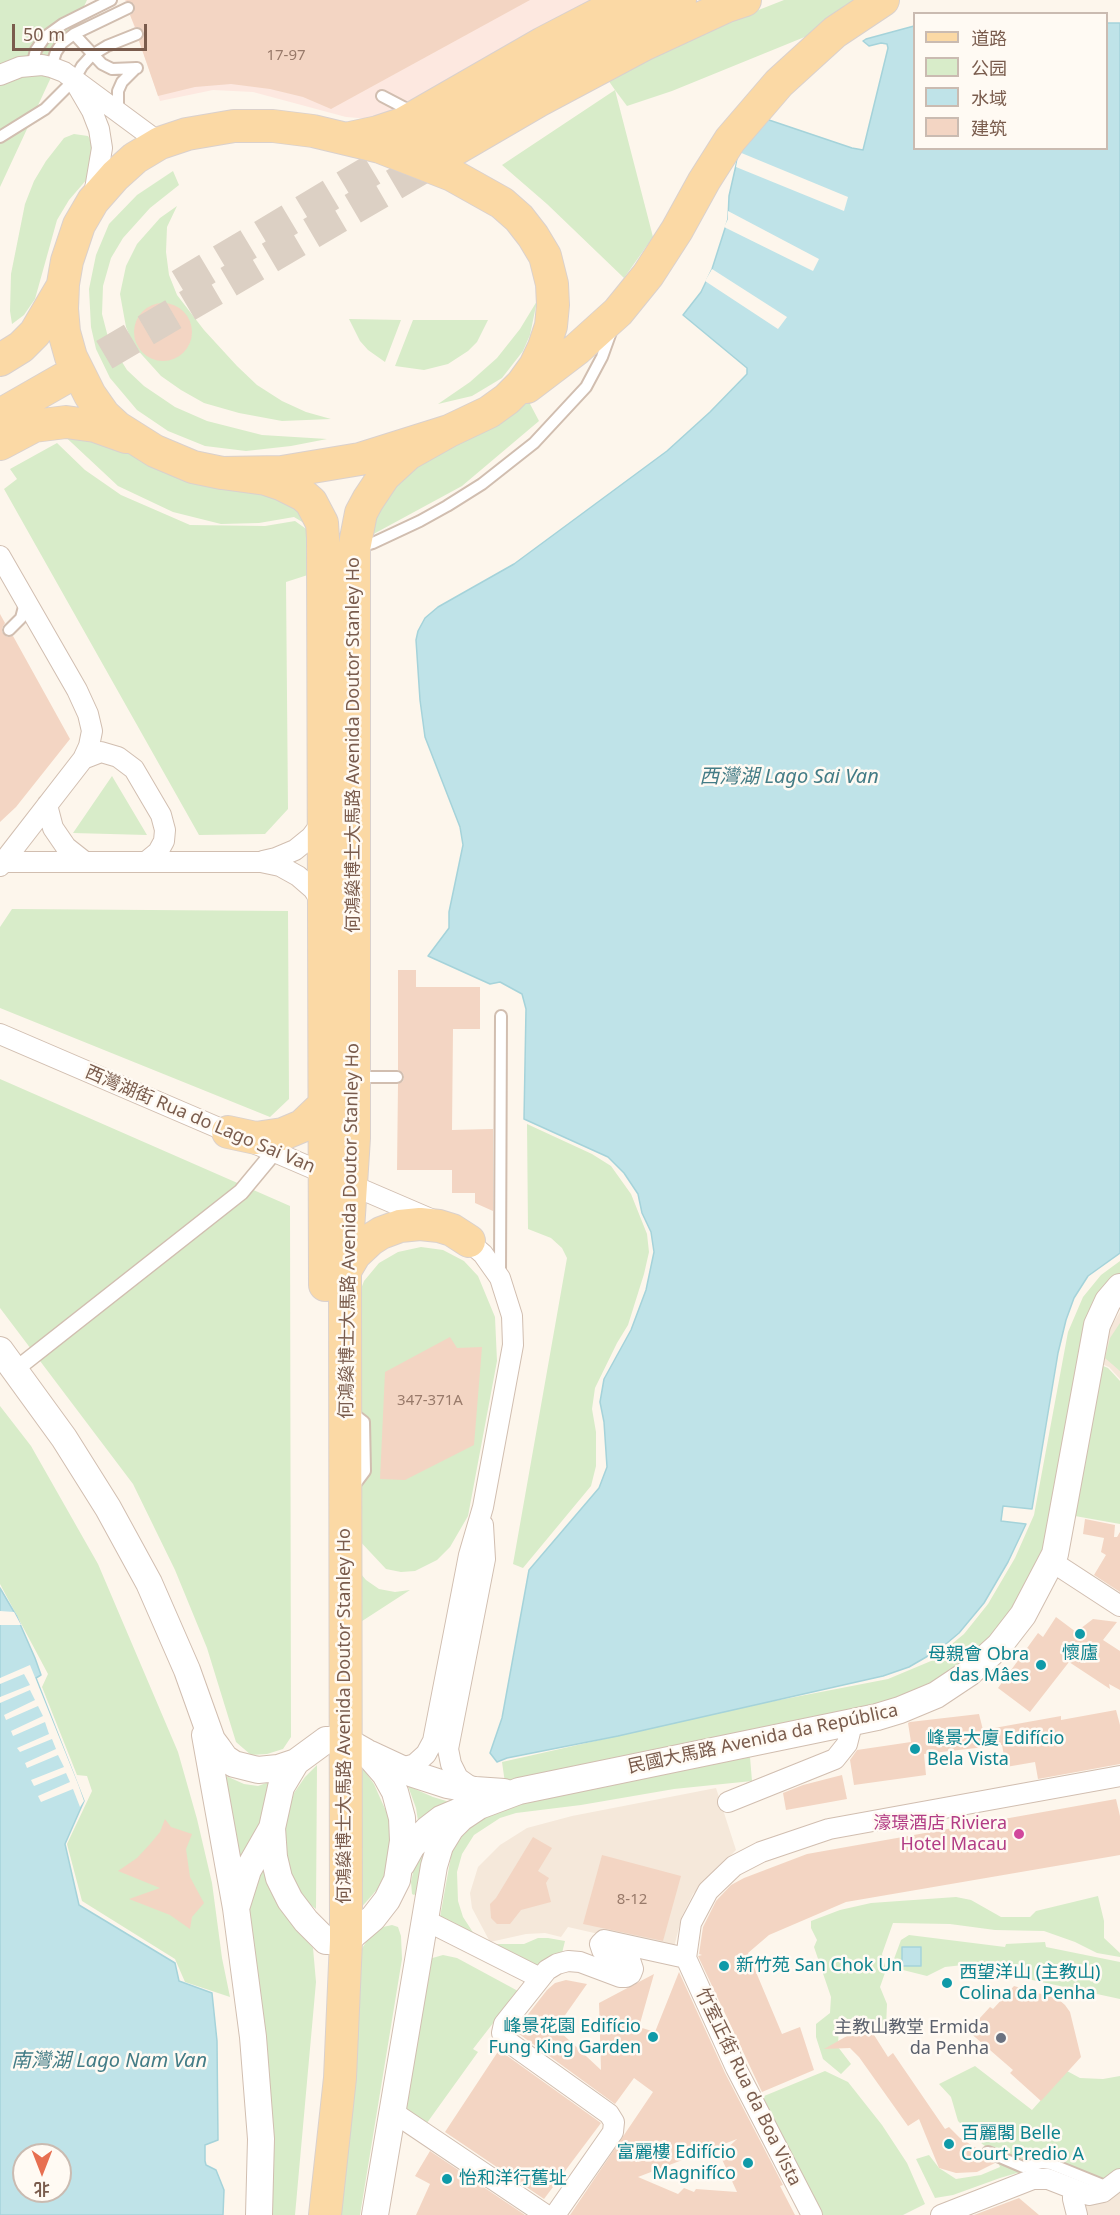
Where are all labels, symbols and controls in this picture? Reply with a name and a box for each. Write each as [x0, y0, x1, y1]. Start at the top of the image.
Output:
scale bar [15, 12, 150, 50]
legend [913, 12, 1108, 150]
text: 50 m [23, 22, 65, 46]
text: 道路 [971, 26, 1007, 50]
house number: 17-97 [266, 47, 306, 65]
text: 公园 [971, 56, 1007, 80]
text: 水域 [971, 86, 1007, 110]
text: 建筑 [971, 116, 1007, 140]
street label: 何鴻燊博士大馬路 Avenida Doutor Stanley Ho [343, 557, 365, 933]
water label: 西灣湖 Lago Sai Van [699, 765, 879, 789]
street label: 何鴻燊博士大馬路 Avenida Doutor Stanley Ho [336, 1043, 364, 1419]
street label: 西灣湖街 Rua do Lago Sai Van [82, 1062, 318, 1178]
house number: 347-371A [397, 1392, 463, 1410]
street label: 何鴻燊博士大馬路 Avenida Doutor Stanley Ho [334, 1528, 356, 1904]
marker: 懷廬 [1073, 1627, 1087, 1641]
place label: 懷廬 [1062, 1643, 1098, 1665]
place label: 母親會 Obra das Mâes [928, 1644, 1029, 1686]
marker: 母親會 Obra das Mâes [1034, 1658, 1048, 1672]
street label: 民國大馬路 Avenida da República [626, 1700, 900, 1778]
place label: 峰景大廈 Edifício Bela Vista [927, 1728, 1064, 1770]
marker: 峰景大廈 Edifício Bela Vista [908, 1742, 922, 1756]
place label: 濠璟酒店 Riviera Hotel Macau [873, 1813, 1007, 1856]
marker: 濠璟酒店 Riviera Hotel Macau [1012, 1827, 1026, 1841]
house number: 8-12 [617, 1891, 647, 1909]
place label: 新竹苑 San Chok Un [736, 1955, 902, 1977]
marker: 新竹苑 San Chok Un [717, 1959, 731, 1973]
place label: 西望洋山 (主教山) Colina da Penha [959, 1962, 1100, 2004]
marker: 西望洋山 (主教山) Colina da Penha [940, 1976, 954, 1990]
street label: 竹室正街 Rua da Boa Vista [691, 1984, 805, 2190]
place label: 峰景花園 Edifício Fung King Garden [488, 2016, 641, 2058]
place label: 主教山教堂 Ermida da Penha [834, 2017, 989, 2060]
marker: 峰景花園 Edifício Fung King Garden [646, 2030, 660, 2044]
marker: 主教山教堂 Ermida da Penha [994, 2031, 1008, 2045]
water label: 南灣湖 Lago Nam Van [11, 2049, 207, 2073]
place label: 百麗閣 Belle Court Predio A [961, 2123, 1084, 2166]
marker: 百麗閣 Belle Court Predio A [942, 2137, 956, 2151]
place label: 富麗樓 Edifício Magnifíco [617, 2142, 736, 2184]
north arrow [12, 2143, 72, 2203]
marker: 富麗樓 Edifício Magnifíco [741, 2156, 755, 2170]
place label: 怡和洋行舊址 [459, 2168, 567, 2190]
marker: 怡和洋行舊址 [440, 2172, 454, 2186]
text: 北 [34, 2178, 50, 2200]

